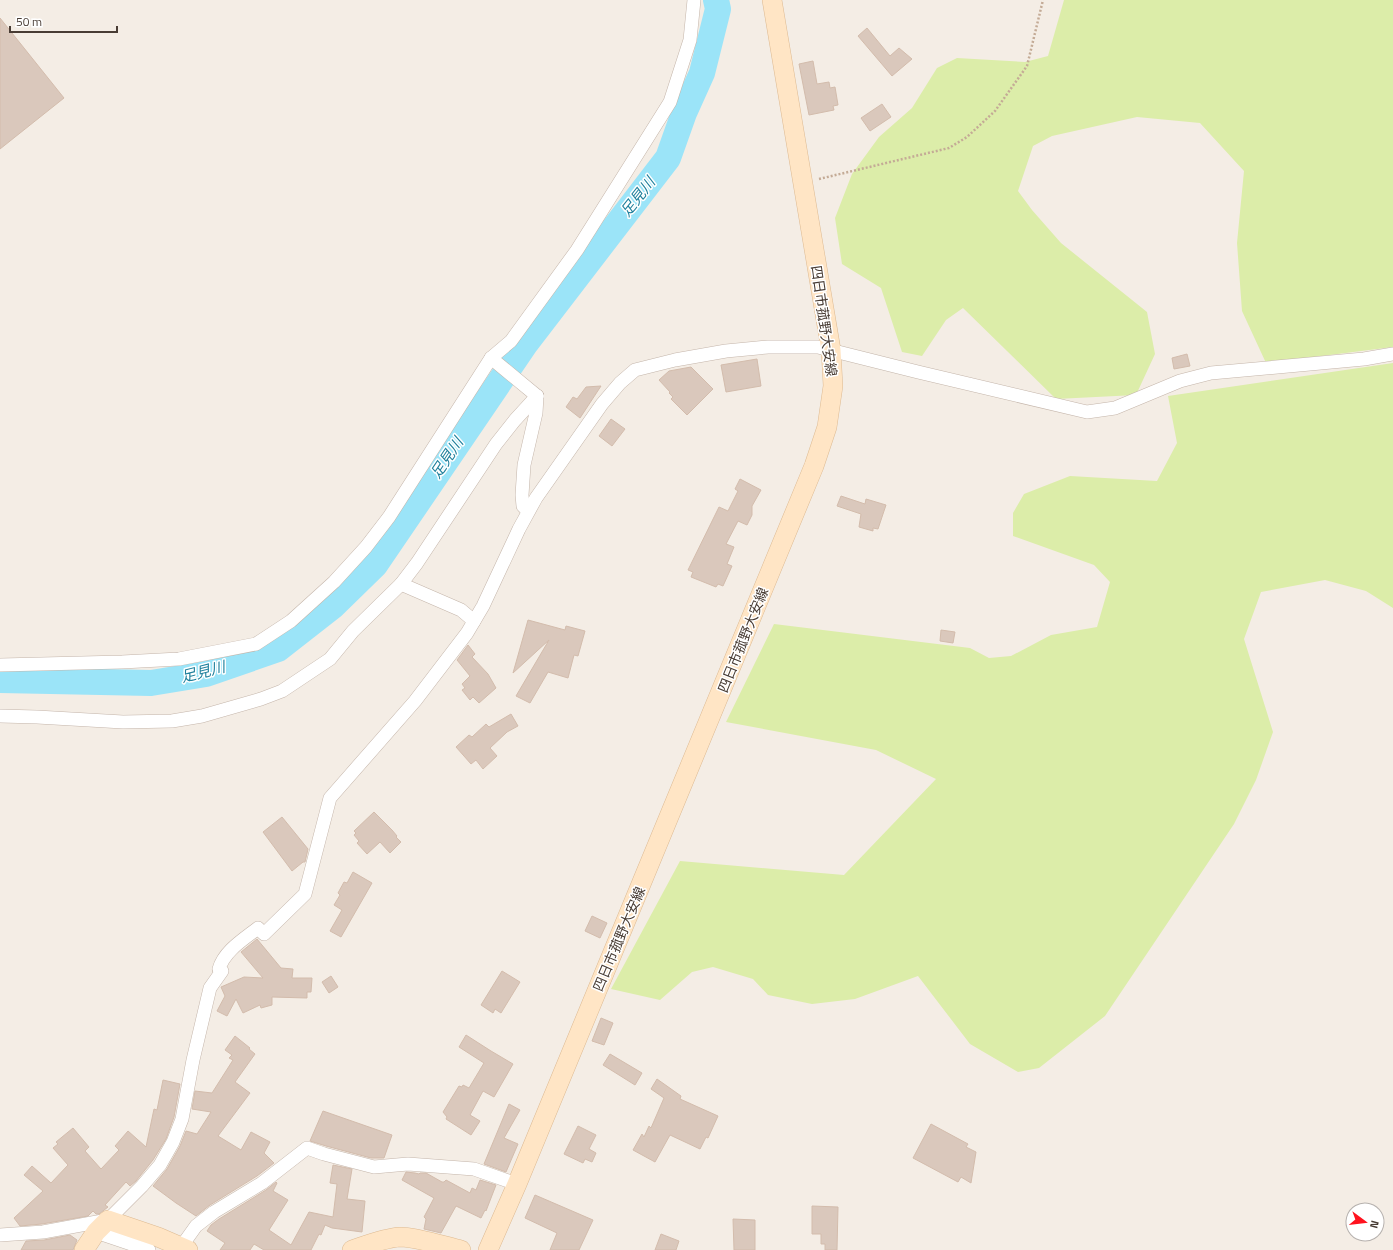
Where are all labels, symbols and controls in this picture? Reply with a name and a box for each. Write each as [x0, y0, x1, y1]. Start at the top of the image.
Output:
scale bar [10, 8, 117, 34]
text: 50 m [16, 12, 42, 31]
water label: 足見川 [615, 170, 662, 222]
street label: 四日市菰野大安線 [806, 264, 843, 378]
water label: 足見川 [424, 431, 470, 483]
street label: 四日市菰野大安線 [712, 584, 773, 696]
water label: 足見川 [178, 654, 229, 688]
street label: 四日市菰野大安線 [587, 883, 650, 994]
north arrow [1345, 1202, 1385, 1242]
text: N [1366, 1219, 1383, 1230]

